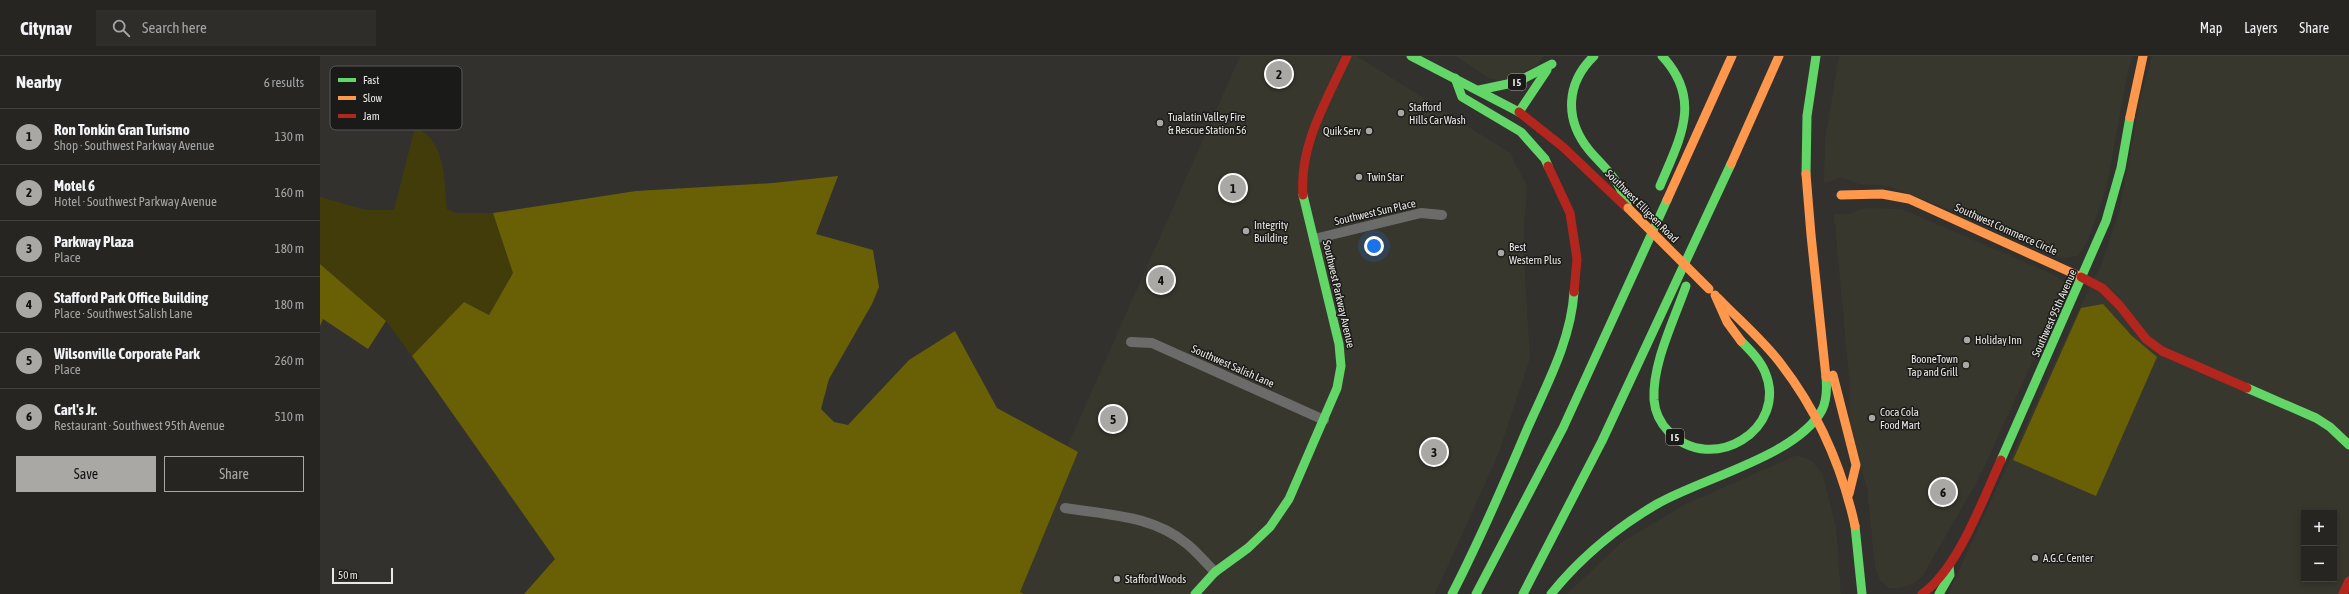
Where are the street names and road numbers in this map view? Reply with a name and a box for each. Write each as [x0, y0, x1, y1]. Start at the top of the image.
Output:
road number: I 5 [1508, 74, 1526, 90]
street label: Southwest Elligsen Road [1603, 167, 1681, 245]
street label: Southwest Sun Place [1333, 197, 1417, 227]
street label: Southwest Commerce Circle [1953, 201, 2059, 257]
street label: Southwest Parkway Avenue [1321, 239, 1357, 349]
street label: Southwest 95th Avenue [2029, 267, 2079, 359]
street label: Southwest Salish Lane [1190, 342, 1276, 390]
road number: I 5 [1666, 429, 1684, 445]

